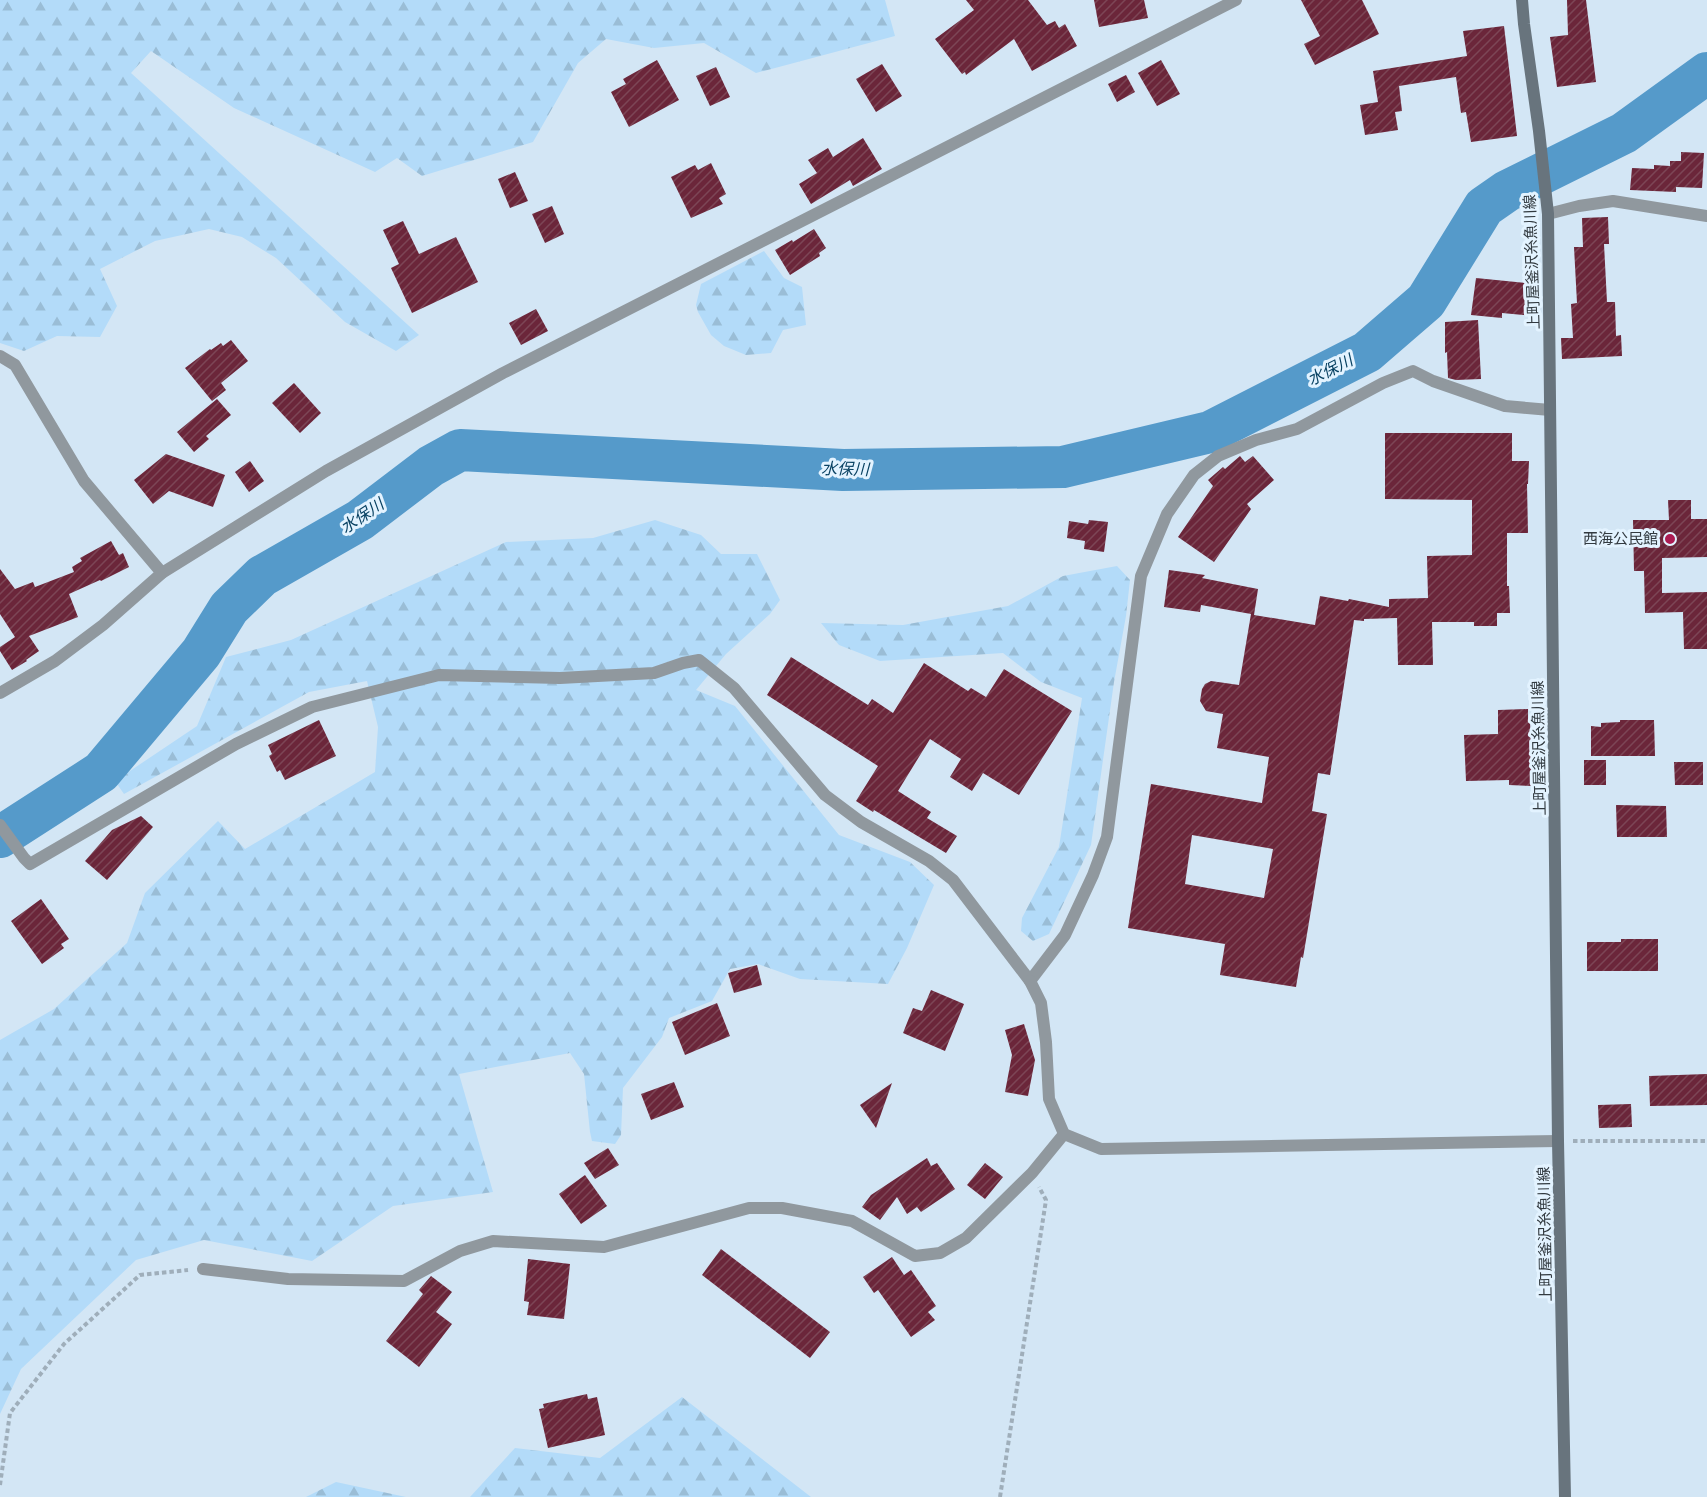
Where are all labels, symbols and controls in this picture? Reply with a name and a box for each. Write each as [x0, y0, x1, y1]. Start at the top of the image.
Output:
street label: 上町屋釜沢糸魚川線 [1521, 194, 1543, 330]
water label: 水保川 [1304, 350, 1357, 389]
water label: 水保川 [821, 459, 871, 479]
water label: 水保川 [337, 494, 389, 537]
place label: 西海公民館 [1583, 530, 1658, 548]
marker: 西海公民館 [1663, 532, 1677, 546]
street label: 上町屋釜沢糸魚川線 [1529, 680, 1549, 816]
street label: 上町屋釜沢糸魚川線 [1535, 1166, 1555, 1302]

